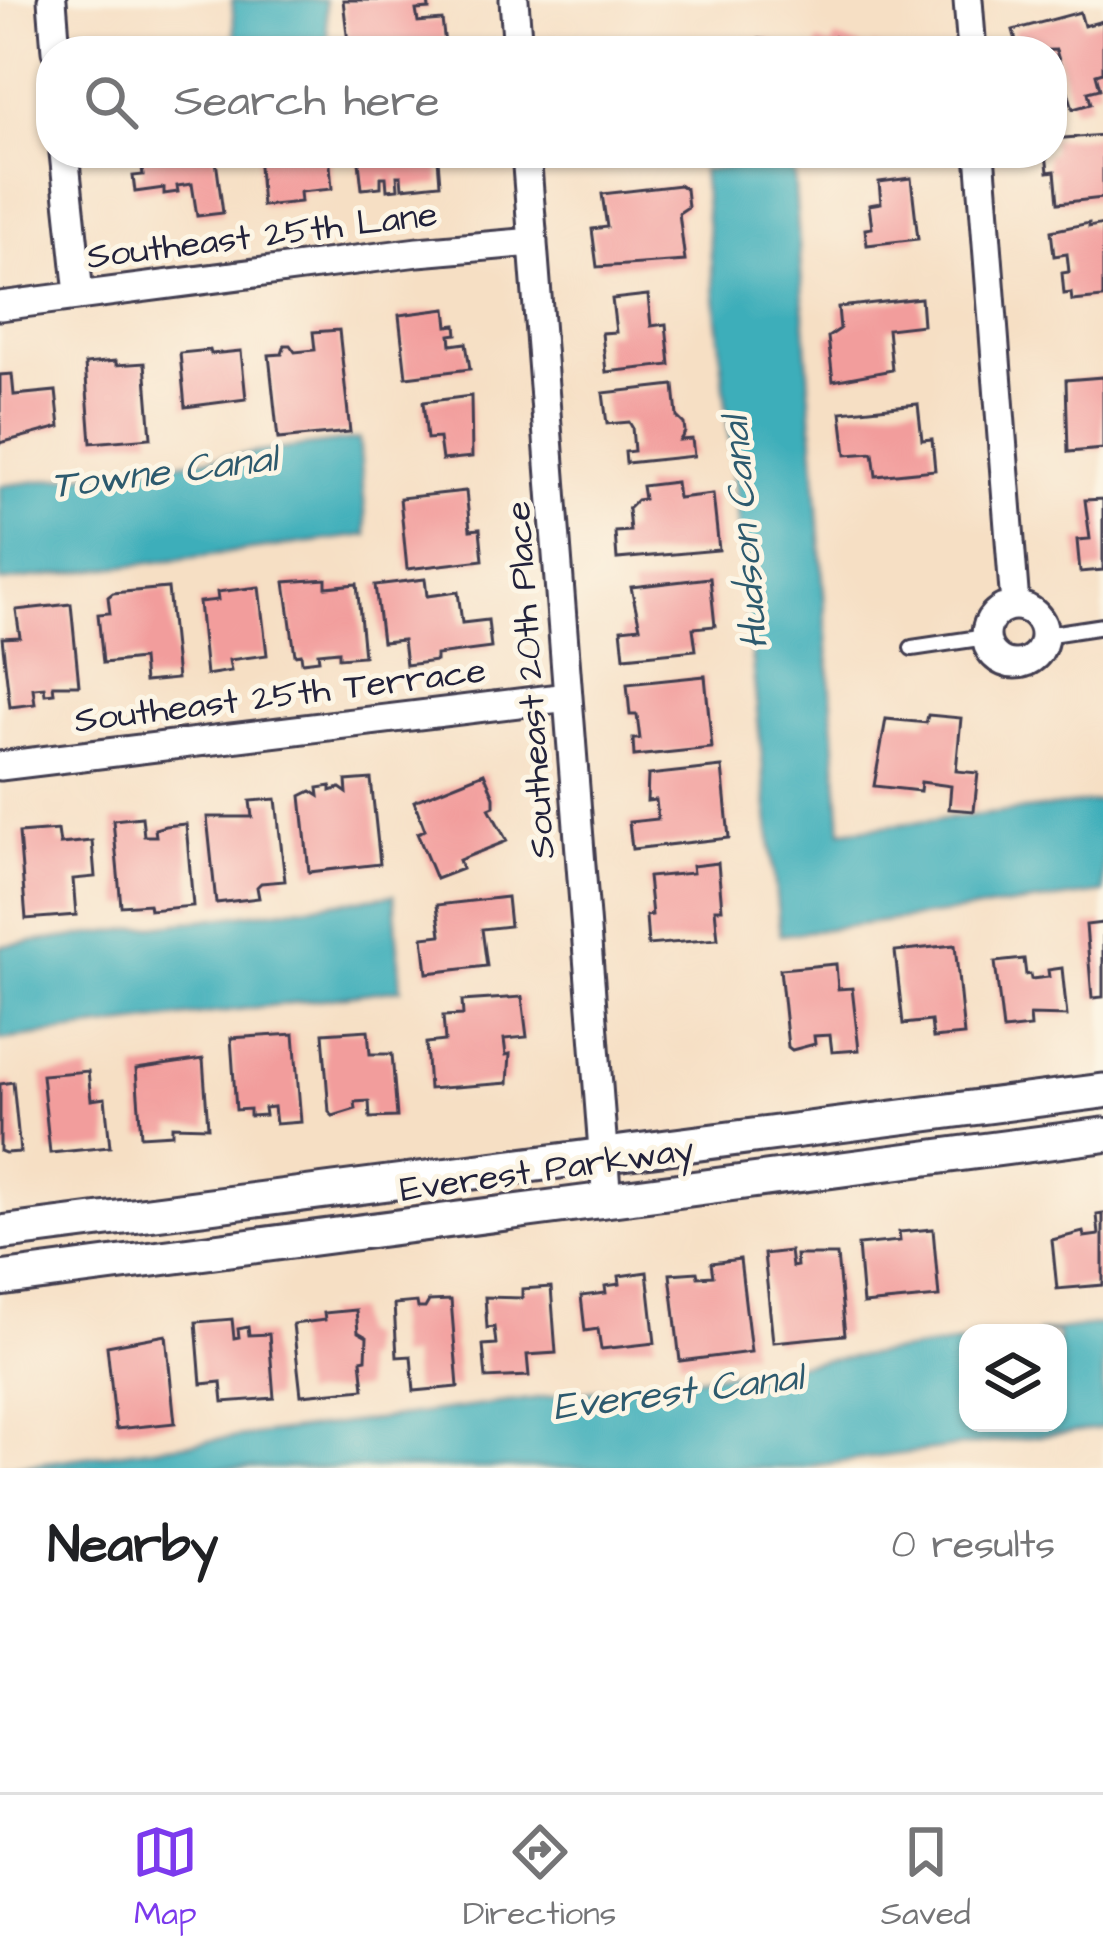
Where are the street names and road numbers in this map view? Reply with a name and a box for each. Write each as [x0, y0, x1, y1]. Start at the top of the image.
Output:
street label: Southeast 25th Lane [84, 189, 440, 283]
street label: Southeast 20th Place [493, 500, 569, 860]
street label: Southeast 25th Terrace [71, 645, 489, 747]
street label: Everest Parkway [397, 1124, 697, 1216]

